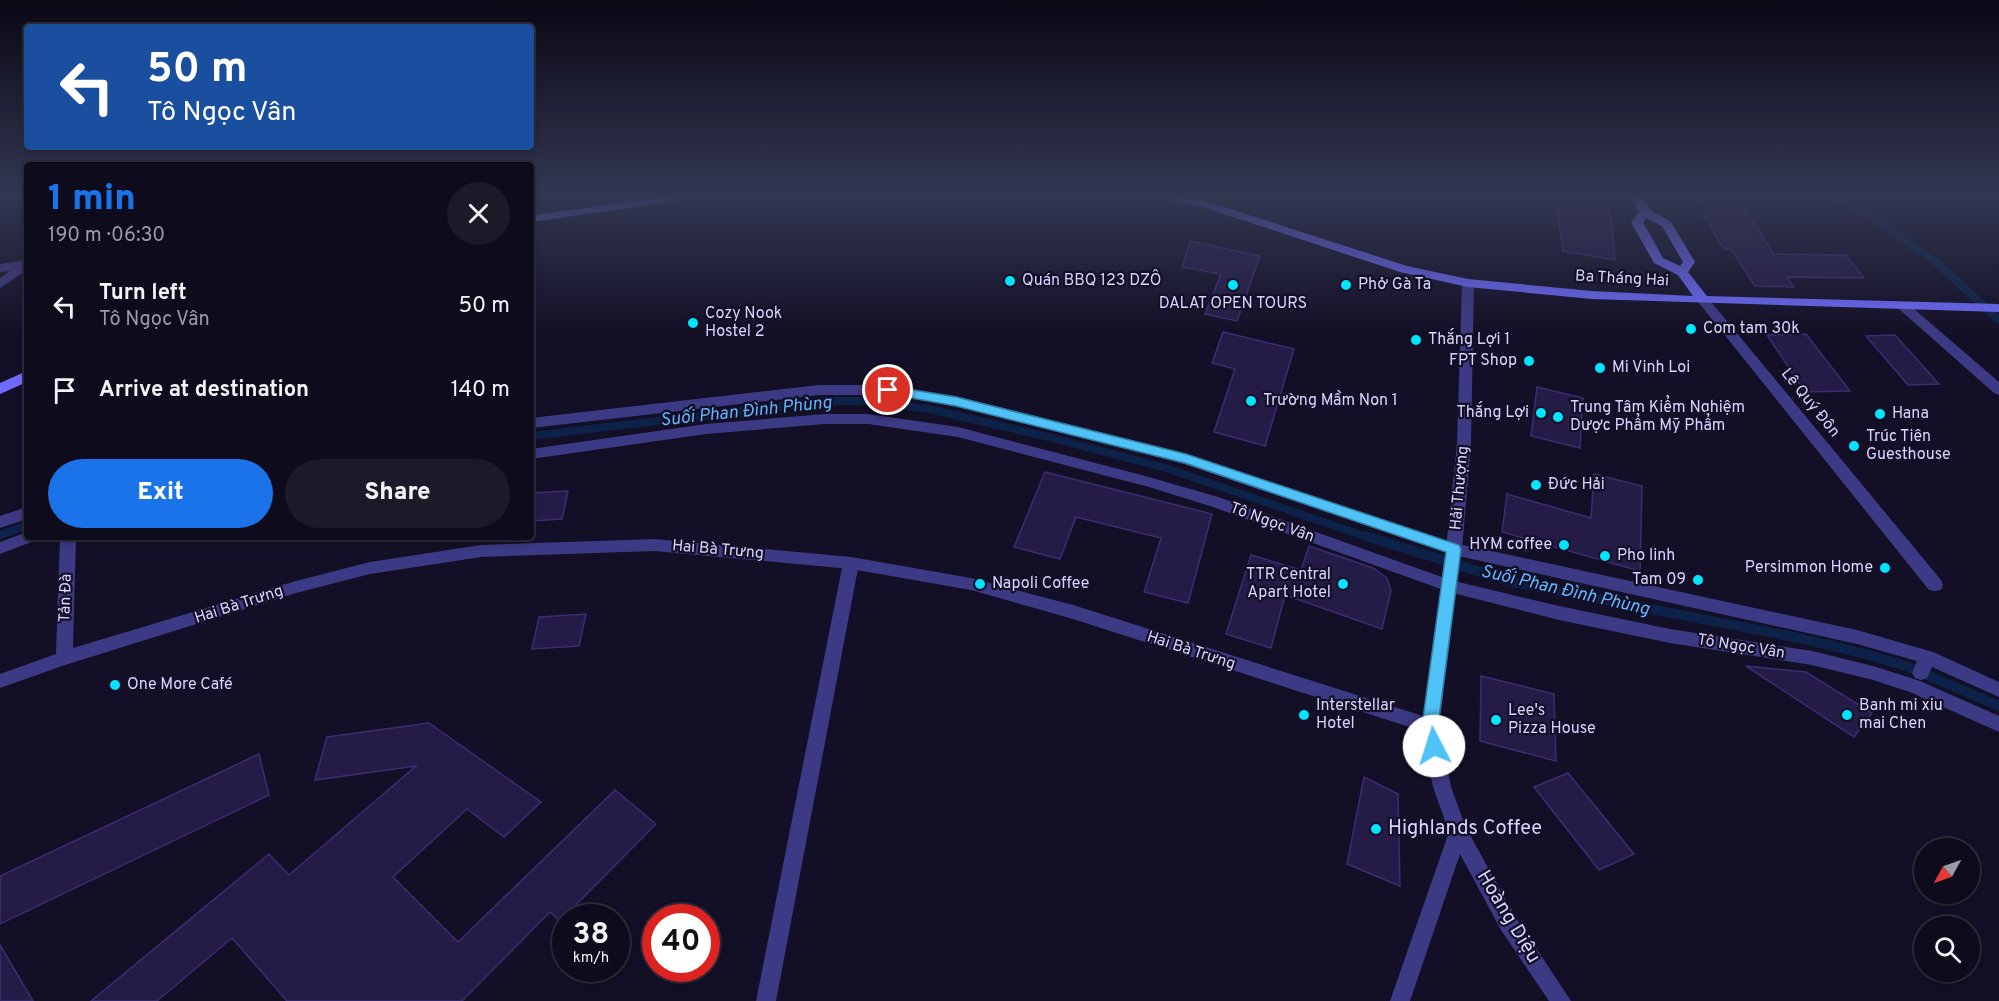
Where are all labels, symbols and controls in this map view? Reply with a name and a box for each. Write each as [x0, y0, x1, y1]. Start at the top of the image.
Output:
text: 50 m [147, 44, 248, 97]
icon: left [48, 48, 126, 126]
text: Tô Ngọc Vân [147, 96, 296, 130]
text: 1 min [48, 177, 136, 223]
button: close [447, 182, 510, 245]
text: 190 m · 06:30 [48, 223, 165, 249]
street label: Ba Tháng Hai [1574, 267, 1670, 291]
place label: Quán BBQ 123 DZÔ [1022, 269, 1161, 291]
marker: Quán BBQ 123 DZÔ [1003, 274, 1017, 288]
place label: Phở Gà Ta [1358, 275, 1431, 295]
marker: DALAT OPEN TOURS [1226, 278, 1240, 292]
marker: Phở Gà Ta [1339, 278, 1353, 292]
text: Turn left [99, 280, 187, 307]
icon: left [48, 290, 81, 323]
text: 50 m [458, 293, 510, 320]
place label: DALAT OPEN TOURS [1159, 294, 1307, 314]
place label: Cozy Nook Hostel 2 [705, 304, 782, 342]
text: Tô Ngọc Vân [99, 307, 210, 333]
marker: Cozy Nook Hostel 2 [686, 316, 700, 330]
place label: Com tam 30k [1703, 319, 1800, 339]
marker: Com tam 30k [1684, 322, 1698, 336]
place label: Thắng Lợi 1 [1428, 328, 1510, 350]
marker: Thắng Lợi 1 [1409, 333, 1423, 347]
place label: FPT Shop [1449, 351, 1517, 371]
marker: FPT Shop [1522, 354, 1536, 368]
place label: Mi Vinh Loi [1612, 358, 1690, 378]
marker: Mi Vinh Loi [1593, 361, 1607, 375]
pin [862, 364, 913, 415]
street label: Lê Quý Đôn [1776, 364, 1844, 442]
icon: arrive [871, 373, 904, 406]
icon: arrive [48, 374, 81, 407]
text: Arrive at destination [99, 377, 309, 404]
text: 140 m [451, 377, 510, 404]
place label: Trường Mầm Non 1 [1263, 390, 1398, 411]
water label: Suối Phan Đình Phùng [659, 391, 833, 432]
marker: Trường Mầm Non 1 [1244, 394, 1258, 408]
place label: Trung Tâm Kiểm Nghiệm Dược Phẩm Mỹ Phẩm [1570, 395, 1745, 436]
place label: Thắng Lợi [1456, 401, 1529, 423]
place label: Hana [1892, 404, 1929, 424]
marker: Thắng Lợi [1534, 406, 1548, 420]
marker: Hana [1873, 407, 1887, 421]
marker: Trung Tâm Kiểm Nghiệm Dược Phẩm Mỹ Phẩm [1551, 410, 1565, 424]
place label: Trúc Tiên Guesthouse [1866, 427, 1951, 465]
marker: Trúc Tiên Guesthouse [1847, 439, 1861, 453]
street label: Hải Thượng [1446, 445, 1474, 531]
button: Exit [48, 459, 273, 528]
button: Share [285, 459, 510, 528]
place label: Đức Hải [1548, 475, 1605, 495]
marker: Đức Hải [1529, 478, 1543, 492]
street label: Tô Ngọc Vân [1227, 498, 1317, 548]
place label: HYM coffee [1469, 535, 1552, 555]
street label: Hai Bà Trưng [671, 536, 765, 564]
marker: HYM coffee [1557, 538, 1571, 552]
place label: Pho linh [1617, 546, 1675, 566]
marker: Pho linh [1598, 549, 1612, 563]
place label: Persimmon Home [1745, 558, 1873, 578]
water label: Suối Phan Đình Phùng [1479, 559, 1652, 622]
marker: Persimmon Home [1878, 561, 1892, 575]
place label: TTR Central Apart Hotel [1246, 565, 1331, 603]
place label: Tam 09 [1632, 570, 1686, 590]
street label: Tản Đà [55, 573, 77, 623]
marker: Tam 09 [1691, 573, 1705, 587]
place label: Napoli Coffee [992, 574, 1089, 594]
marker: Napoli Coffee [973, 577, 987, 591]
marker: TTR Central Apart Hotel [1336, 577, 1350, 591]
street label: Hai Bà Trưng [192, 581, 286, 629]
street label: Hai Bà Trưng [1144, 627, 1238, 675]
street label: Tô Ngọc Vân [1696, 630, 1786, 664]
place label: One More Café [127, 675, 233, 695]
marker: One More Café [108, 678, 122, 692]
place label: Interstellar Hotel [1316, 696, 1395, 734]
place label: Banh mi xiu mai Chen [1859, 696, 1943, 734]
place label: Lee's Pizza House [1508, 701, 1596, 739]
marker: Interstellar Hotel [1297, 708, 1311, 722]
marker: Banh mi xiu mai Chen [1840, 708, 1854, 722]
marker: Lee's Pizza House [1489, 713, 1503, 727]
position arrow [1402, 714, 1466, 778]
place label: Highlands Coffee [1388, 816, 1542, 842]
marker: Highlands Coffee [1369, 822, 1383, 836]
north arrow [1914, 838, 1980, 904]
map controls [1914, 838, 1980, 982]
street label: Hoàng Diệu [1470, 866, 1546, 968]
speed limit sign: 40 [642, 904, 720, 982]
button: search [1914, 916, 1980, 982]
text: 38 [573, 917, 609, 954]
text: km/h [573, 949, 609, 968]

